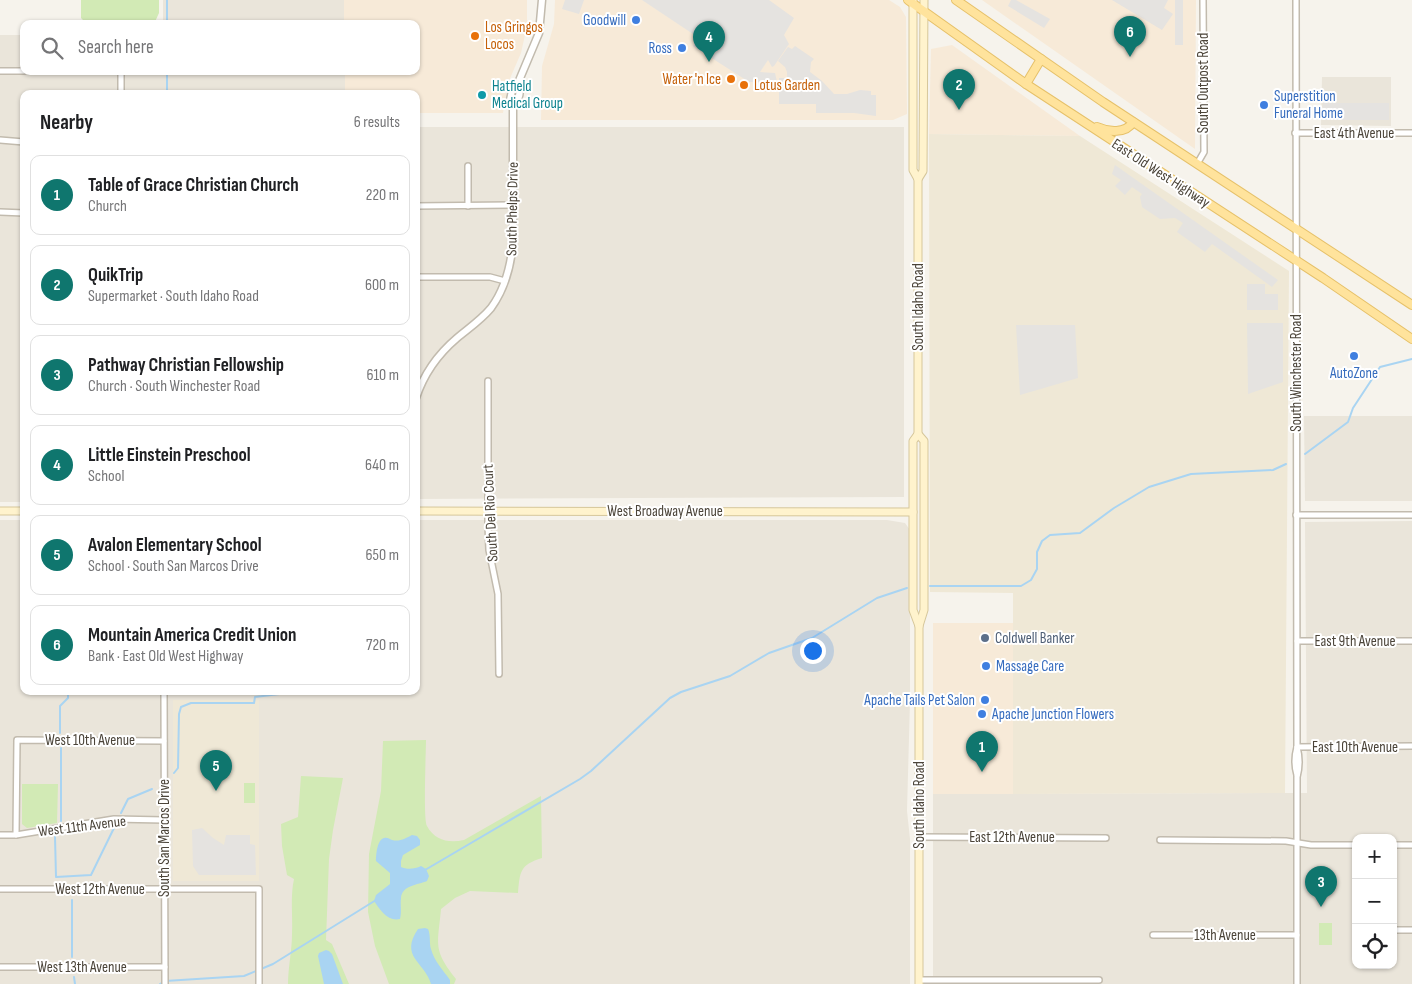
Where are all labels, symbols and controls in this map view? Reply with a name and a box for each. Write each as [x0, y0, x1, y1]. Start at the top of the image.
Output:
place label: Goodwill [583, 11, 626, 30]
marker: Goodwill [630, 14, 642, 26]
pin: 6 [1114, 16, 1146, 57]
place label: Los Gringos Locos [485, 18, 543, 54]
search box [20, 20, 420, 75]
pin: 4 [693, 21, 725, 62]
marker: Los Gringos Locos [469, 30, 481, 42]
street label: South Outpost Road [1194, 33, 1213, 133]
icon: search [38, 34, 66, 62]
text: Search here [78, 36, 154, 59]
place label: Ross [648, 39, 672, 58]
marker: Ross [676, 42, 688, 54]
pin: 2 [943, 69, 975, 110]
place label: Water 'n Ice [663, 70, 721, 89]
marker: Water 'n Ice [725, 73, 737, 85]
place label: Lotus Garden [754, 76, 820, 95]
place label: Hatfield Medical Group [492, 77, 563, 113]
marker: Lotus Garden [738, 79, 750, 91]
place label: Superstition Funeral Home [1274, 87, 1343, 123]
marker: Hatfield Medical Group [476, 89, 488, 101]
marker: Superstition Funeral Home [1258, 99, 1270, 111]
text: Nearby [40, 110, 93, 135]
text: 6 results [354, 113, 400, 132]
street label: East 4th Avenue [1314, 124, 1394, 143]
street label: East Old West Highway [1108, 135, 1214, 212]
street label: South Phelps Drive [502, 162, 523, 256]
text: Table of Grace Christian Church [88, 174, 299, 197]
text: 1 [54, 186, 60, 205]
text: 220 m [366, 186, 399, 205]
text: Church [88, 197, 127, 216]
street label: South Idaho Road [909, 263, 928, 351]
text: QuikTrip [88, 264, 143, 287]
text: 2 [53, 276, 61, 295]
text: 600 m [365, 276, 399, 295]
text: Supermarket · South Idaho Road [88, 287, 259, 306]
street label: South Winchester Road [1287, 314, 1306, 432]
marker: AutoZone [1348, 350, 1360, 362]
text: Pathway Christian Fellowship [88, 354, 284, 377]
place label: AutoZone [1329, 364, 1378, 383]
text: 3 [53, 366, 61, 385]
text: 610 m [366, 366, 399, 385]
text: Church · South Winchester Road [88, 377, 260, 396]
text: Little Einstein Preschool [88, 444, 251, 467]
text: 4 [53, 456, 61, 475]
text: 640 m [365, 456, 399, 475]
street label: South Del Rio Court [478, 463, 503, 562]
text: School [88, 467, 124, 486]
street label: West Broadway Avenue [607, 502, 723, 521]
text: Avalon Elementary School [88, 534, 262, 557]
text: 5 [53, 546, 61, 565]
text: 650 m [366, 546, 399, 565]
text: School · South San Marcos Drive [88, 557, 259, 576]
text: Mountain America Credit Union [88, 624, 297, 647]
place label: Coldwell Banker [995, 629, 1075, 648]
marker: Coldwell Banker [979, 632, 991, 644]
street label: East 9th Avenue [1315, 632, 1395, 651]
text: 6 [53, 636, 61, 655]
text: 720 m [366, 636, 399, 655]
your location [800, 638, 826, 664]
text: Bank · East Old West Highway [88, 647, 243, 666]
place label: Massage Care [996, 657, 1064, 676]
marker: Massage Care [980, 660, 992, 672]
place label: Apache Tails Pet Salon [863, 691, 975, 710]
marker: Apache Tails Pet Salon [979, 694, 991, 706]
place label: Apache Junction Flowers [991, 705, 1114, 724]
marker: Apache Junction Flowers [976, 708, 988, 720]
street label: West 10th Avenue [45, 731, 135, 750]
pin: 1 [966, 731, 998, 772]
street label: East 10th Avenue [1312, 738, 1398, 757]
pin: 5 [200, 750, 232, 791]
street label: South Idaho Road [910, 761, 929, 849]
street label: South San Marcos Drive [155, 779, 174, 897]
street label: West 11th Avenue [37, 812, 127, 841]
street label: East 12th Avenue [969, 828, 1055, 847]
map controls [1352, 834, 1397, 969]
button: + [1352, 834, 1397, 879]
pin: 3 [1305, 866, 1337, 907]
button: − [1352, 879, 1397, 924]
street label: West 12th Avenue [55, 880, 145, 899]
button: locate [1352, 924, 1397, 969]
street label: 13th Avenue [1194, 926, 1256, 945]
street label: West 13th Avenue [37, 958, 127, 977]

